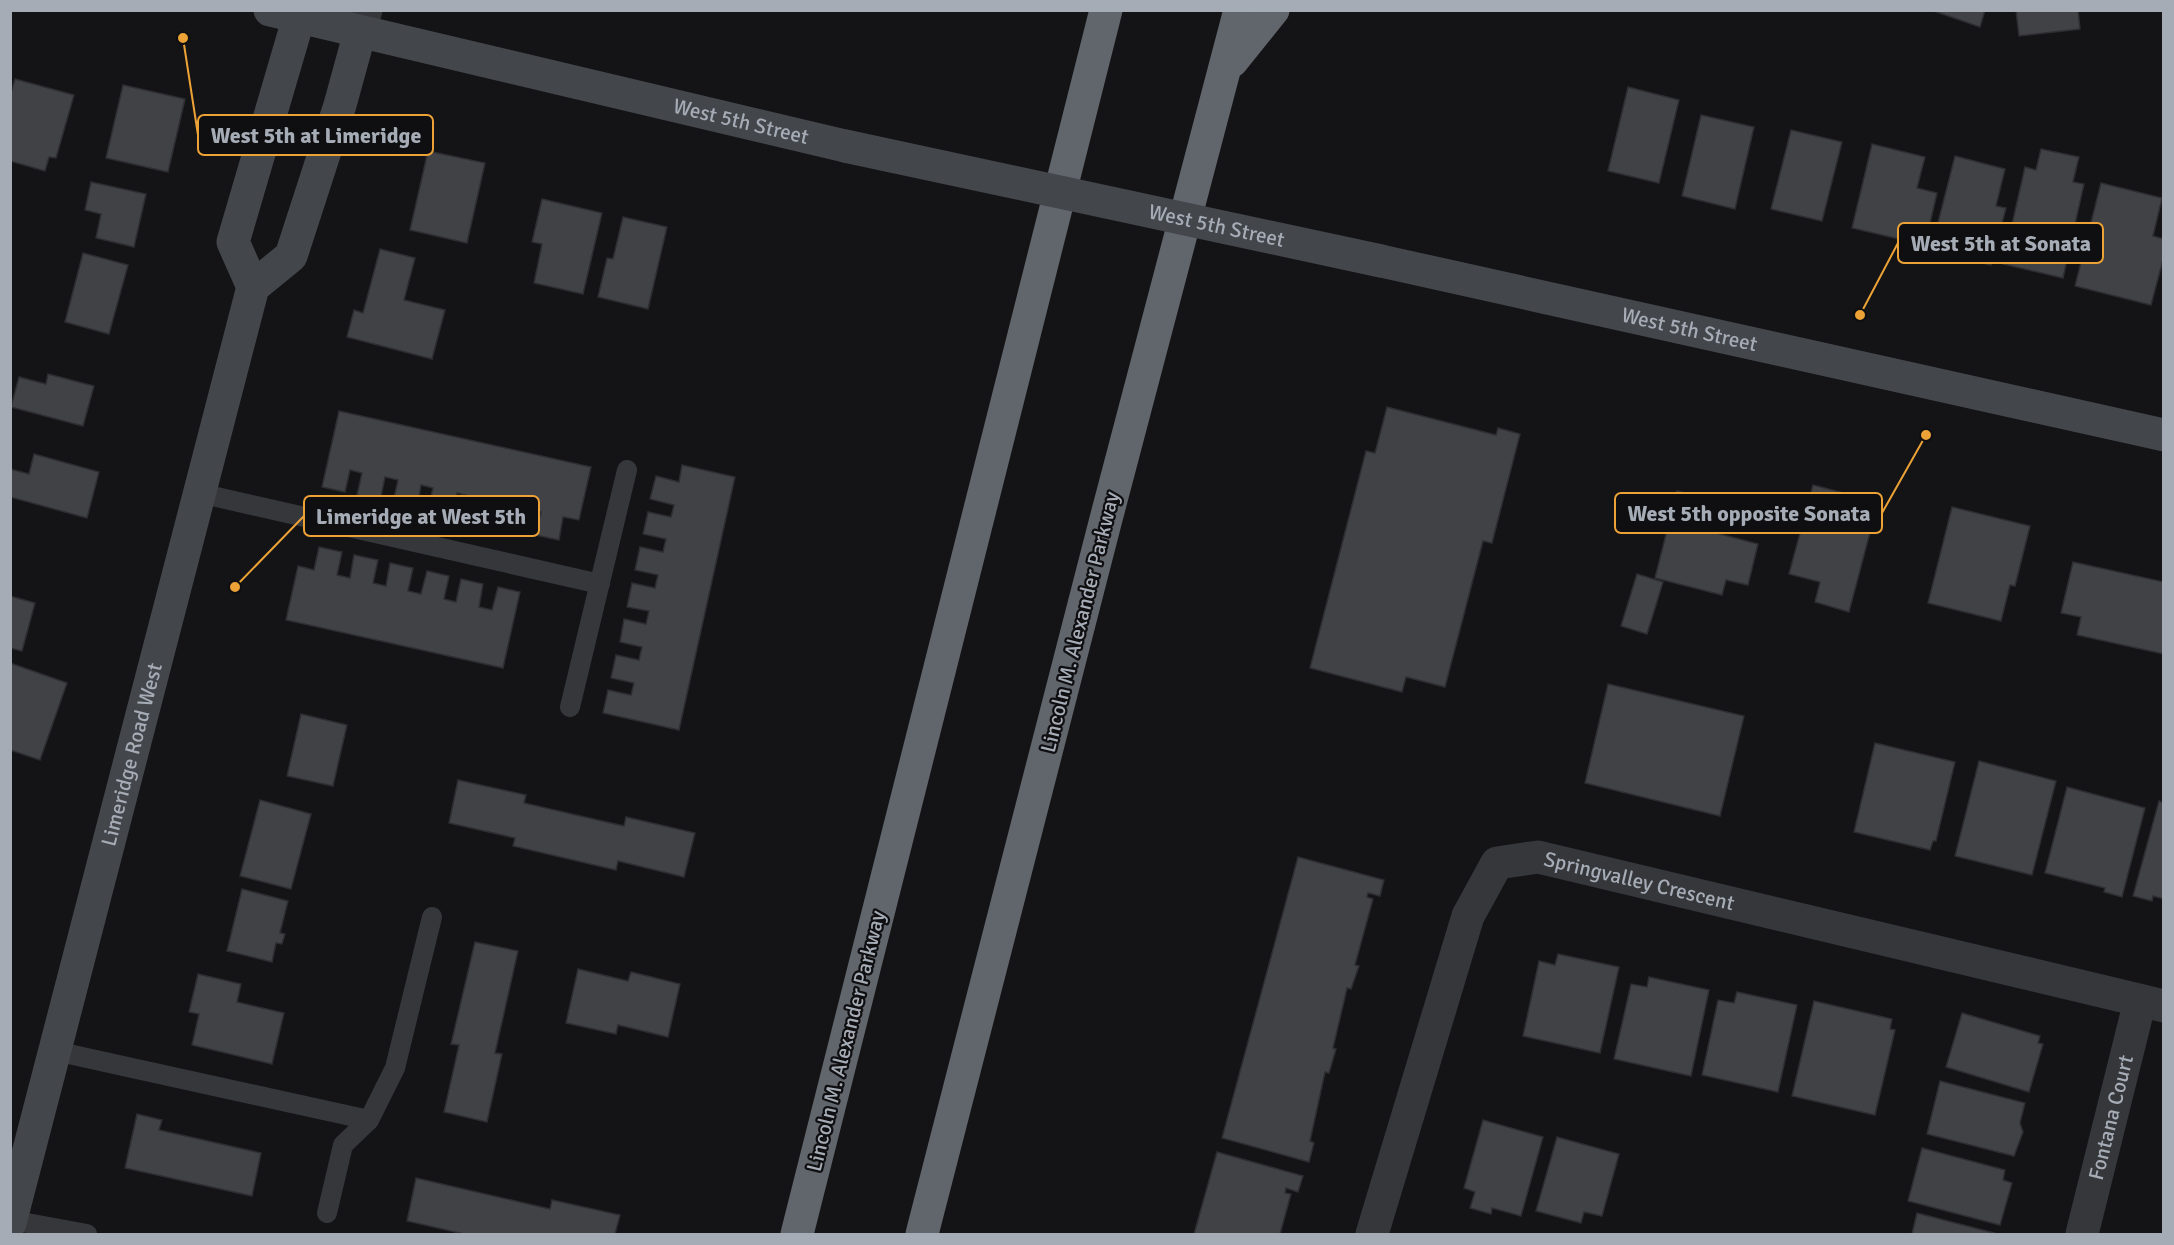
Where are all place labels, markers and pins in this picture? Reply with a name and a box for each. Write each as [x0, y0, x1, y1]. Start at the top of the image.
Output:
callout: West 5th at Limeridge [198, 115, 433, 155]
callout: West 5th at Sonata [1898, 223, 2103, 263]
callout: West 5th opposite Sonata [1615, 493, 1882, 533]
callout: Limeridge at West 5th [304, 496, 539, 536]

